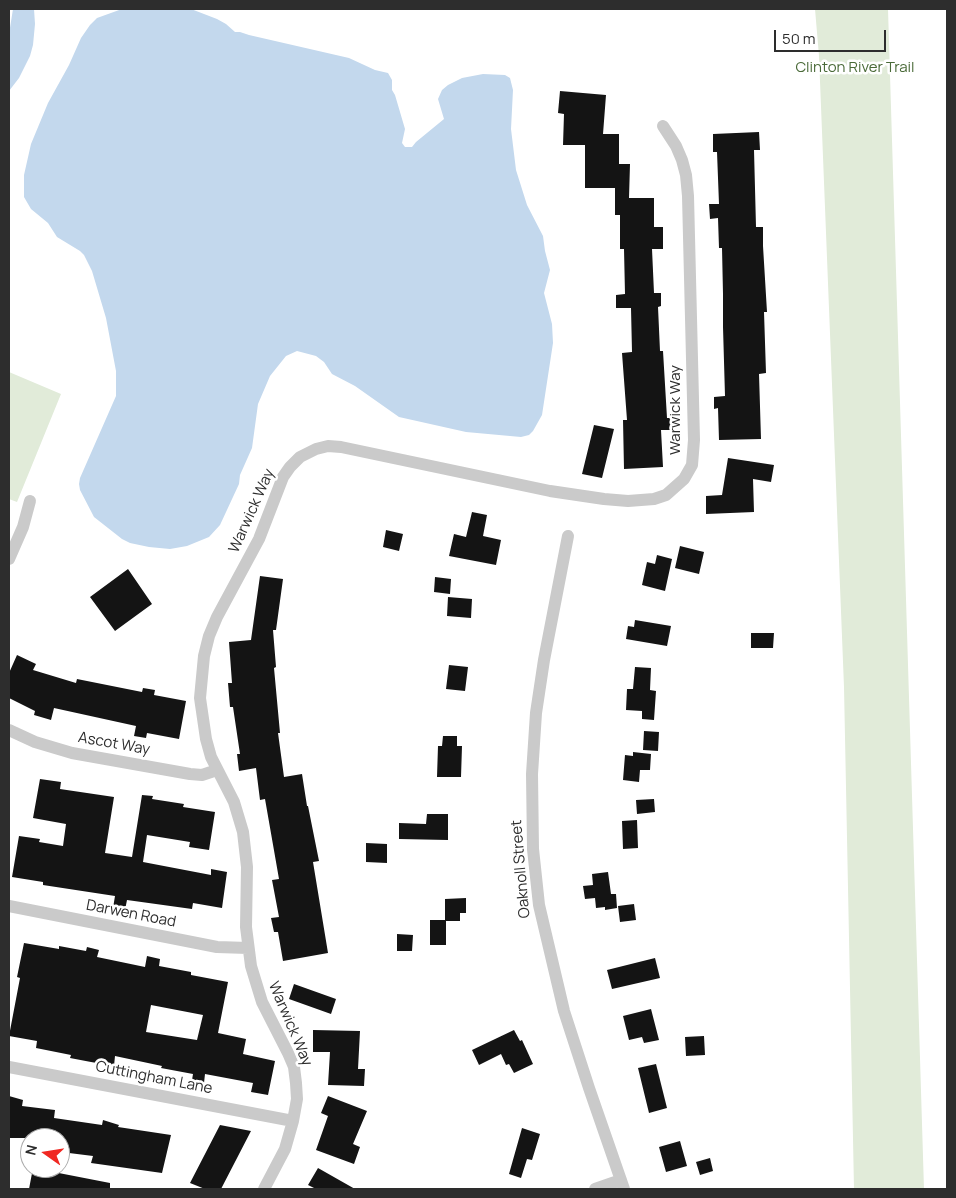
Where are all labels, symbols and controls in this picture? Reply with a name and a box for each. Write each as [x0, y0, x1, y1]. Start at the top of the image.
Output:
scale bar [776, 20, 888, 52]
text: 50 m [782, 28, 816, 49]
park label: Clinton River Trail [795, 59, 915, 77]
street label: Warwick Way [667, 365, 685, 455]
street label: Warwick Way [225, 466, 279, 556]
street label: Ascot Way [77, 729, 151, 759]
street label: Oaknoll Street [508, 819, 534, 919]
street label: Darwen Road [85, 896, 177, 932]
street label: Warwick Way [264, 979, 316, 1069]
street label: Cuttingham Lane [94, 1058, 214, 1098]
north arrow [20, 1128, 70, 1178]
text: N [20, 1143, 41, 1157]

